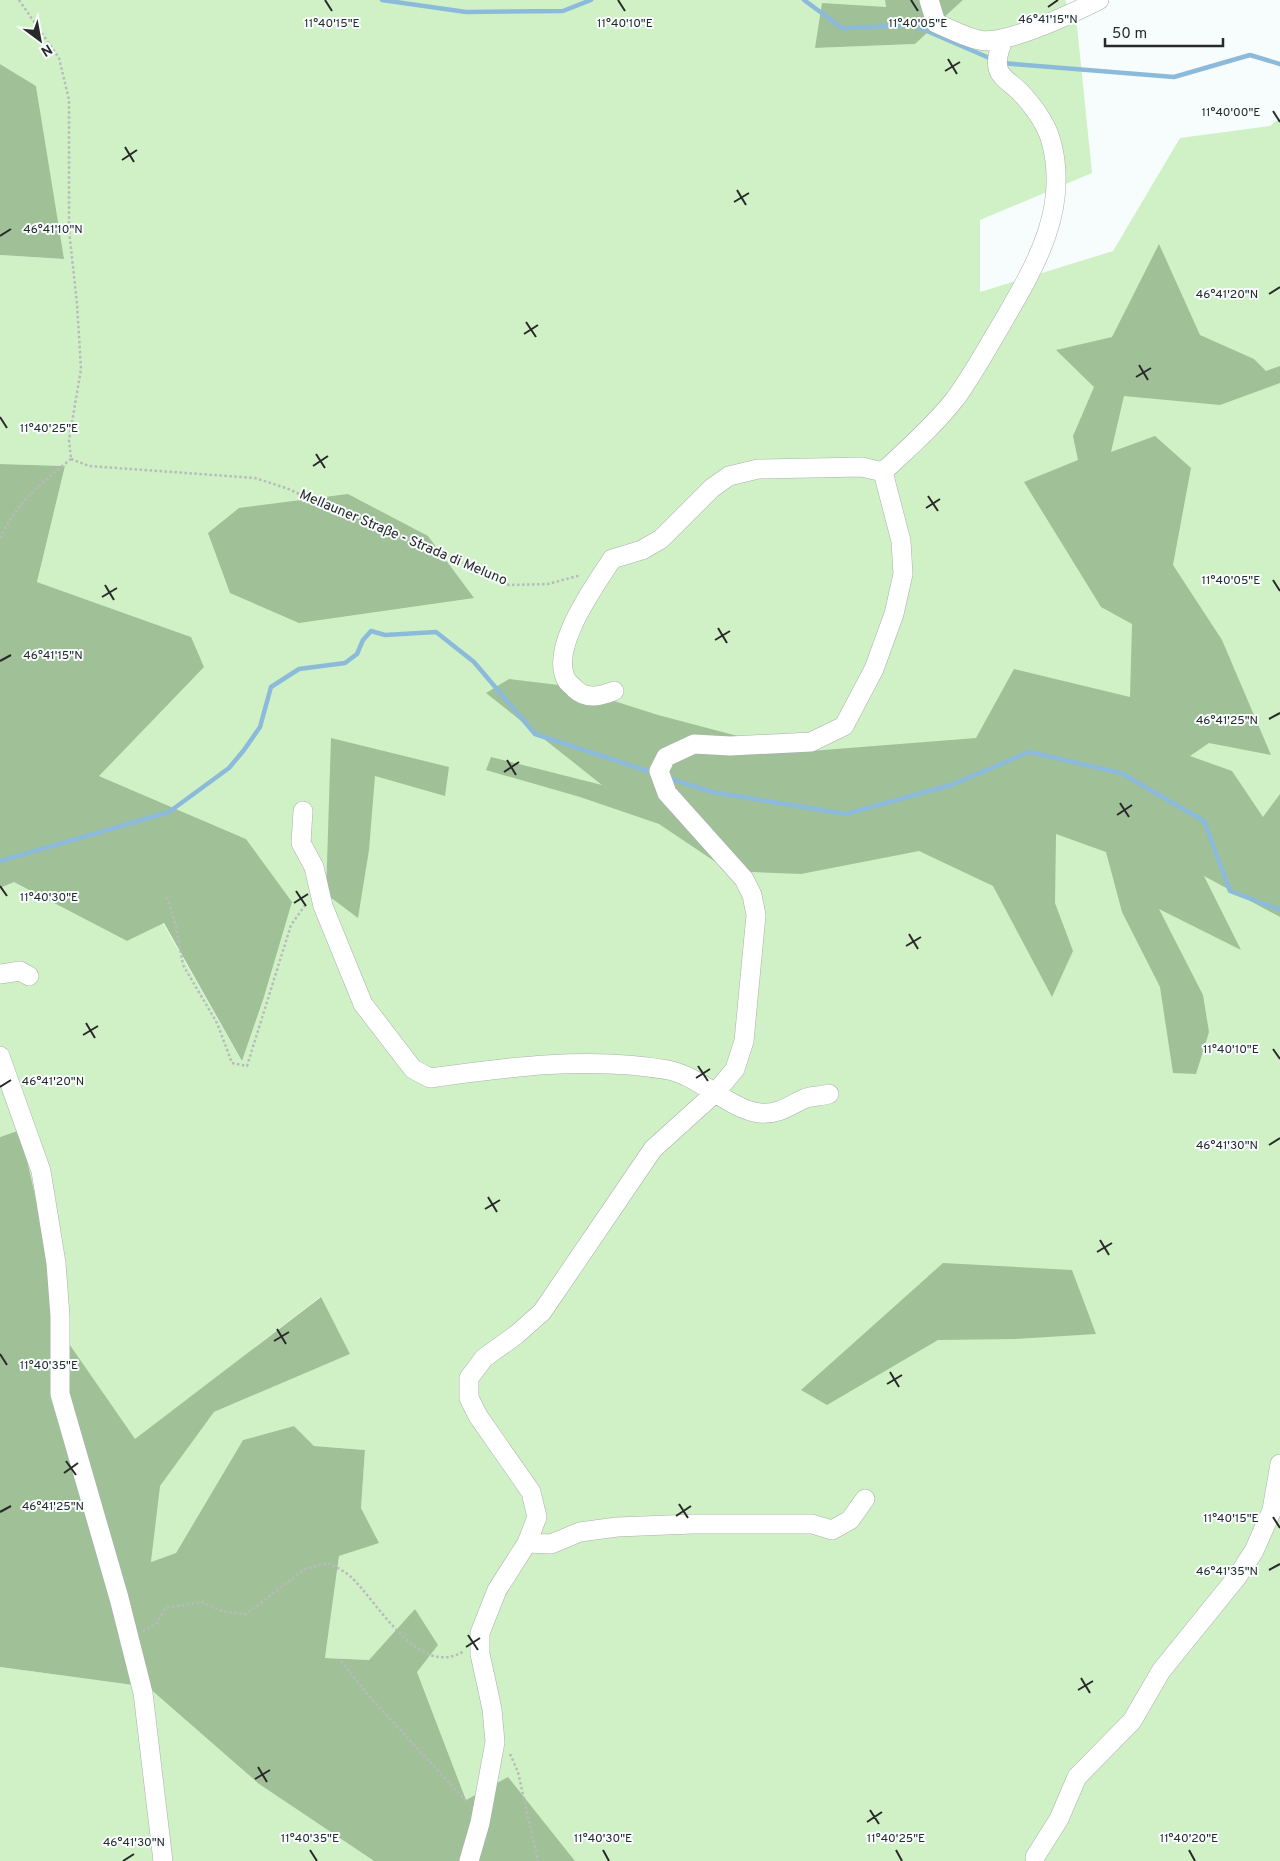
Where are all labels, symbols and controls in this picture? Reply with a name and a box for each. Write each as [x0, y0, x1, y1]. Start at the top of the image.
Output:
text: 46°41'15"N [1018, 12, 1078, 28]
north arrow [15, 15, 65, 65]
scale bar [1105, 15, 1222, 47]
text: 11°40'15"E [304, 16, 360, 32]
text: 11°40'10"E [597, 16, 653, 32]
text: 11°40'05"E [889, 16, 947, 32]
text: 50 m [1112, 25, 1147, 44]
text: N [37, 40, 55, 60]
text: 11°40'00"E [1202, 105, 1260, 121]
text: 46°41'10"N [23, 222, 83, 238]
text: 46°41'20"N [1196, 287, 1258, 303]
text: 11°40'25"E [20, 421, 78, 437]
street label: Mellauner Straße - Strada di Meluno [296, 486, 510, 590]
text: 11°40'05"E [1202, 573, 1260, 589]
text: 46°41'15"N [23, 648, 83, 664]
text: 46°41'25"N [1196, 713, 1258, 729]
text: 11°40'30"E [20, 890, 78, 906]
text: 11°40'10"E [1203, 1042, 1259, 1058]
text: 46°41'20"N [22, 1074, 84, 1090]
text: 46°41'30"N [1196, 1138, 1258, 1154]
text: 11°40'35"E [20, 1358, 78, 1374]
text: 46°41'25"N [22, 1499, 84, 1515]
text: 11°40'15"E [1203, 1511, 1259, 1527]
text: 46°41'35"N [1196, 1564, 1258, 1580]
text: 11°40'35"E [281, 1831, 339, 1847]
text: 11°40'30"E [574, 1831, 632, 1847]
text: 11°40'25"E [867, 1831, 925, 1847]
text: 11°40'20"E [1160, 1831, 1218, 1847]
text: 46°41'30"N [103, 1835, 165, 1851]

